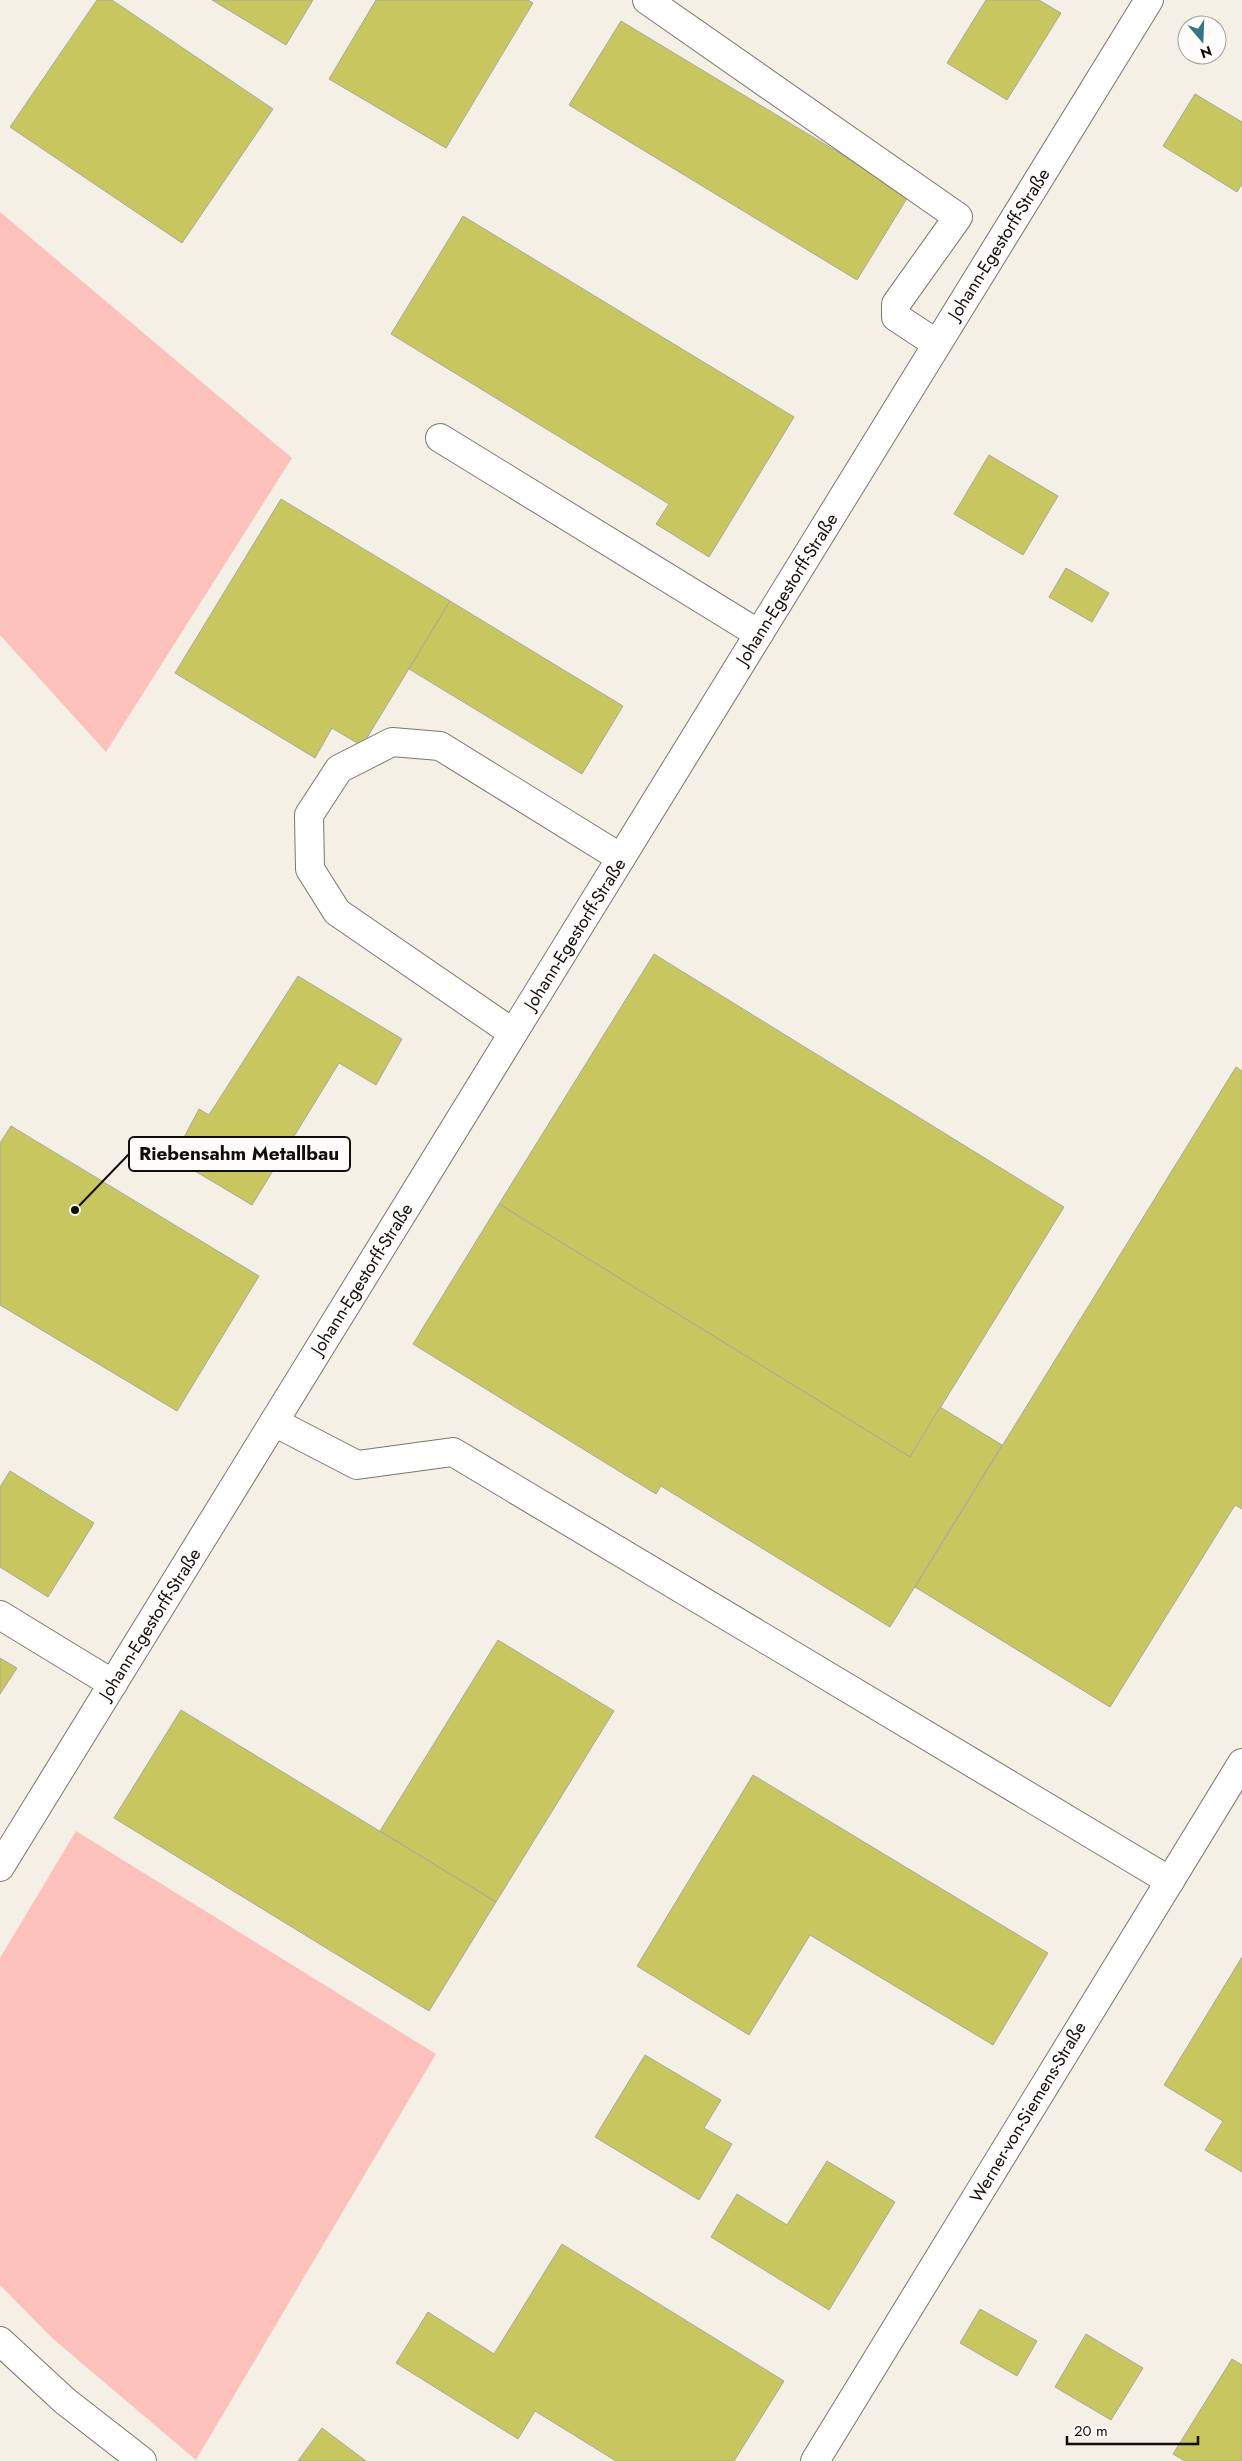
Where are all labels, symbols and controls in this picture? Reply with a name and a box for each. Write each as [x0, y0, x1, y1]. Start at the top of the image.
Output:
north arrow [1177, 15, 1227, 65]
text: N [1198, 41, 1215, 64]
street label: Johann-Egestorff-Straße [941, 163, 1056, 327]
street label: Johann-Egestorff-Straße [729, 508, 844, 672]
street label: Johann-Egestorff-Straße [517, 853, 632, 1017]
callout: Riebensahm Metallbau [129, 1137, 350, 1171]
text: Riebensahm Metallbau [139, 1140, 339, 1167]
street label: Johann-Egestorff-Straße [304, 1198, 419, 1362]
street label: Johann-Egestorff-Straße [92, 1543, 207, 1707]
street label: Werner-von-Siemens-Straße [963, 2016, 1093, 2208]
scale bar [1067, 2414, 1198, 2446]
text: 20 m [1074, 2420, 1108, 2442]

